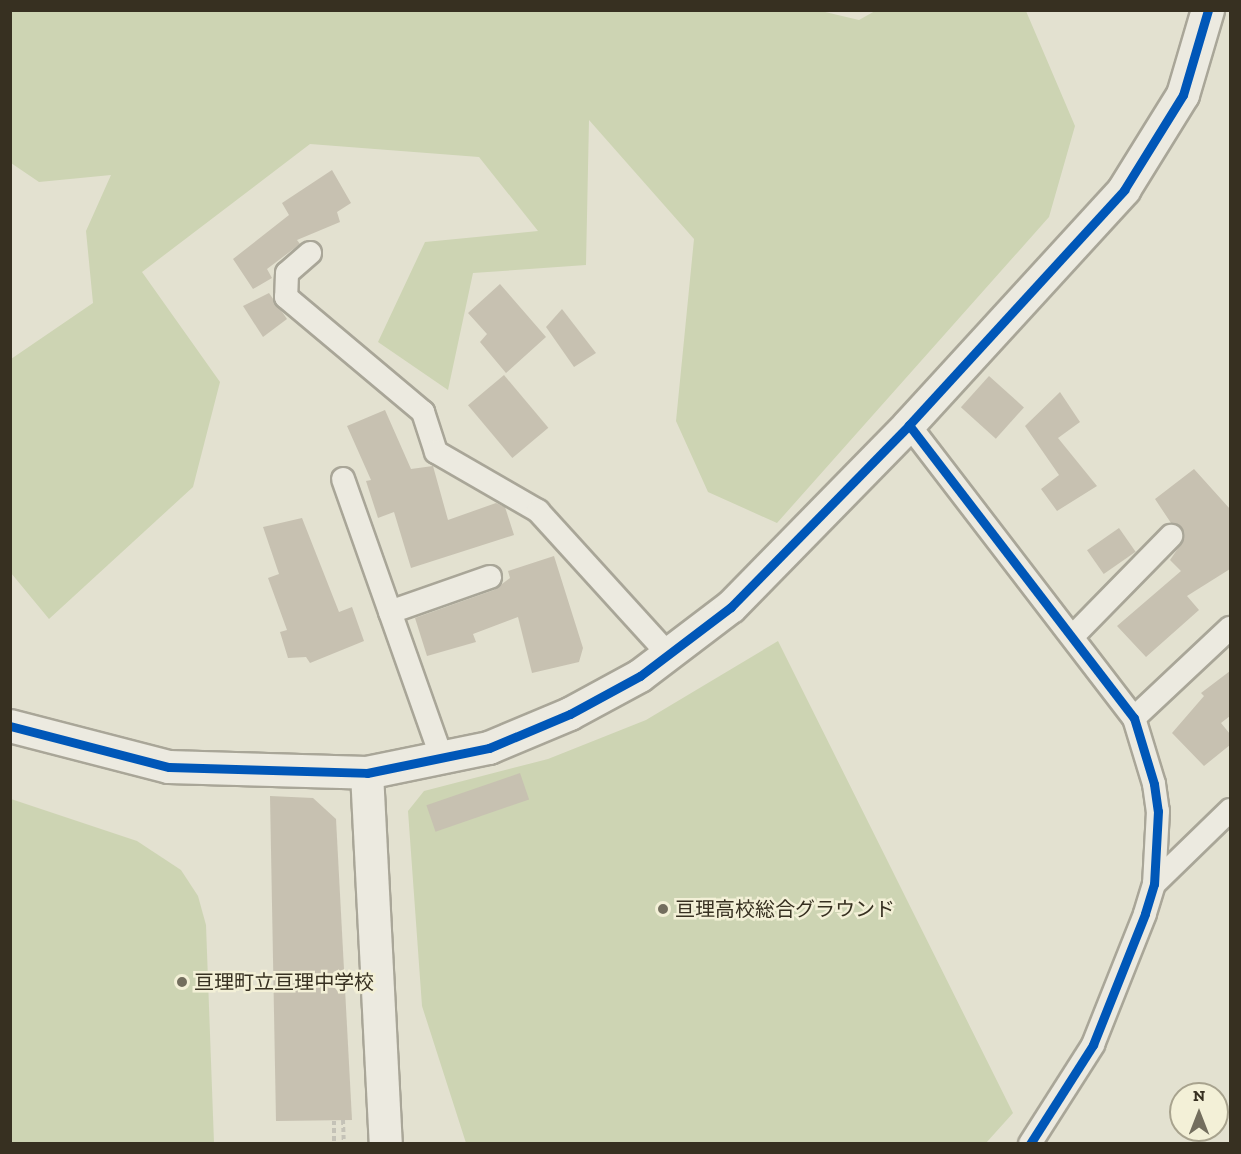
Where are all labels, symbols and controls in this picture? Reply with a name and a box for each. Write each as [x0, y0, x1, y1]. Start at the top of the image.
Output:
place label: 亘理高校総合グラウンド [675, 897, 895, 921]
marker: 亘理高校総合グラウンド [656, 902, 670, 916]
place label: 亘理町立亘理中学校 [194, 970, 374, 994]
marker: 亘理町立亘理中学校 [175, 975, 189, 989]
north arrow [1169, 1082, 1229, 1142]
text: N [1193, 1086, 1205, 1105]

